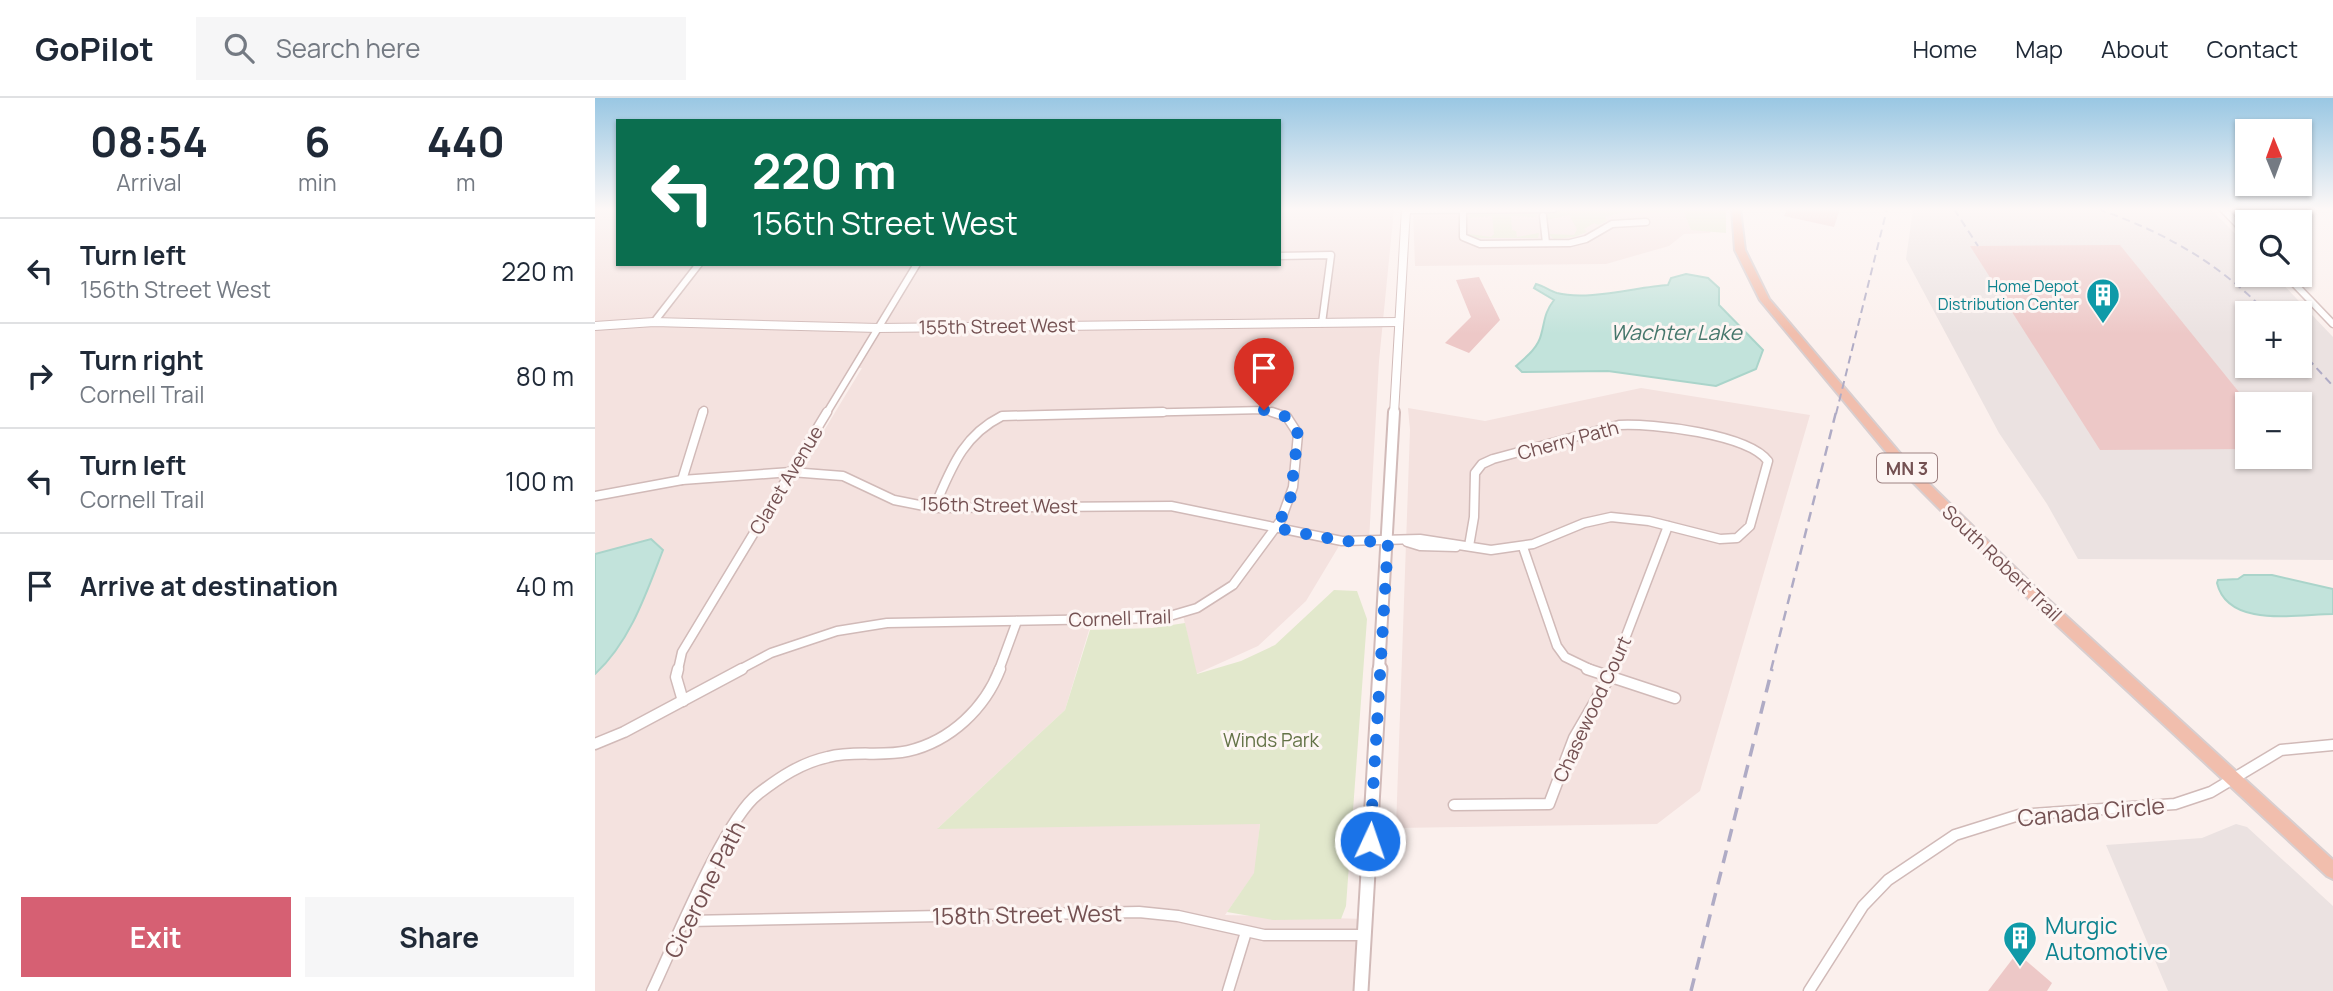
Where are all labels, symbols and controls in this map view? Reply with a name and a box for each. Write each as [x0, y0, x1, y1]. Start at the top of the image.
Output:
search box [196, 17, 686, 80]
text: GoPilot [35, 26, 154, 71]
icon: search [220, 29, 258, 67]
text: Search here [276, 30, 420, 66]
text: Home [1912, 32, 1977, 65]
text: Map [2015, 32, 2063, 65]
text: About [2101, 32, 2169, 65]
text: Contact [2207, 32, 2298, 65]
text: 08:54 [90, 112, 208, 170]
text: 6 [304, 112, 330, 170]
text: 440 [427, 112, 505, 170]
north arrow [2235, 119, 2312, 196]
map controls [2235, 119, 2312, 469]
text: 220 m [752, 137, 896, 204]
icon: left [637, 147, 728, 238]
text: Arrival [116, 166, 182, 198]
text: min [298, 166, 337, 198]
text: m [456, 166, 476, 198]
text: 156th Street West [752, 201, 1018, 245]
button: search [2235, 210, 2312, 287]
text: Turn left [80, 237, 187, 273]
icon: left [21, 252, 59, 290]
text: 220 m [501, 253, 574, 289]
text: 156th Street West [80, 273, 271, 305]
place label: Home Depot Distribution Center [1938, 275, 2079, 315]
building icon: Home Depot Distribution Center [2084, 276, 2122, 325]
button: + [2235, 301, 2312, 378]
street label: 155th Street West [918, 312, 1076, 340]
water label: Wachter Lake [1610, 318, 1743, 346]
pin [1234, 338, 1294, 410]
text: Turn right [80, 342, 204, 378]
icon: arrive [1245, 349, 1283, 387]
icon: right [21, 357, 59, 395]
text: 80 m [516, 358, 574, 394]
text: Cornell Trail [80, 378, 205, 410]
button: − [2235, 392, 2312, 469]
street label: Cherry Path [1514, 414, 1622, 466]
street label: Claret Avenue [743, 421, 829, 539]
text: Turn left [80, 447, 187, 483]
road number: MN 3 [1877, 454, 1937, 482]
icon: left [21, 462, 59, 500]
text: 100 m [505, 463, 574, 499]
text: Cornell Trail [80, 483, 205, 515]
street label: 156th Street West [920, 491, 1078, 519]
street label: South Robert Trail [1936, 499, 2068, 627]
icon: arrive [21, 567, 59, 605]
text: Arrive at destination [80, 568, 338, 604]
text: 40 m [516, 568, 574, 604]
street label: Cornell Trail [1068, 603, 1172, 633]
street label: Chasewood Court [1547, 632, 1637, 786]
park label: Winds Park [1223, 727, 1320, 753]
street label: Canada Circle [2016, 789, 2166, 833]
position arrow [1333, 804, 1407, 878]
street label: Cicerone Path [656, 815, 752, 963]
street label: 158th Street West [932, 896, 1122, 932]
button: Exit [21, 897, 291, 977]
button: Share [305, 897, 574, 977]
place label: Murgic Automotive [2045, 909, 2168, 967]
building icon: Murgic Automotive [2001, 919, 2039, 968]

